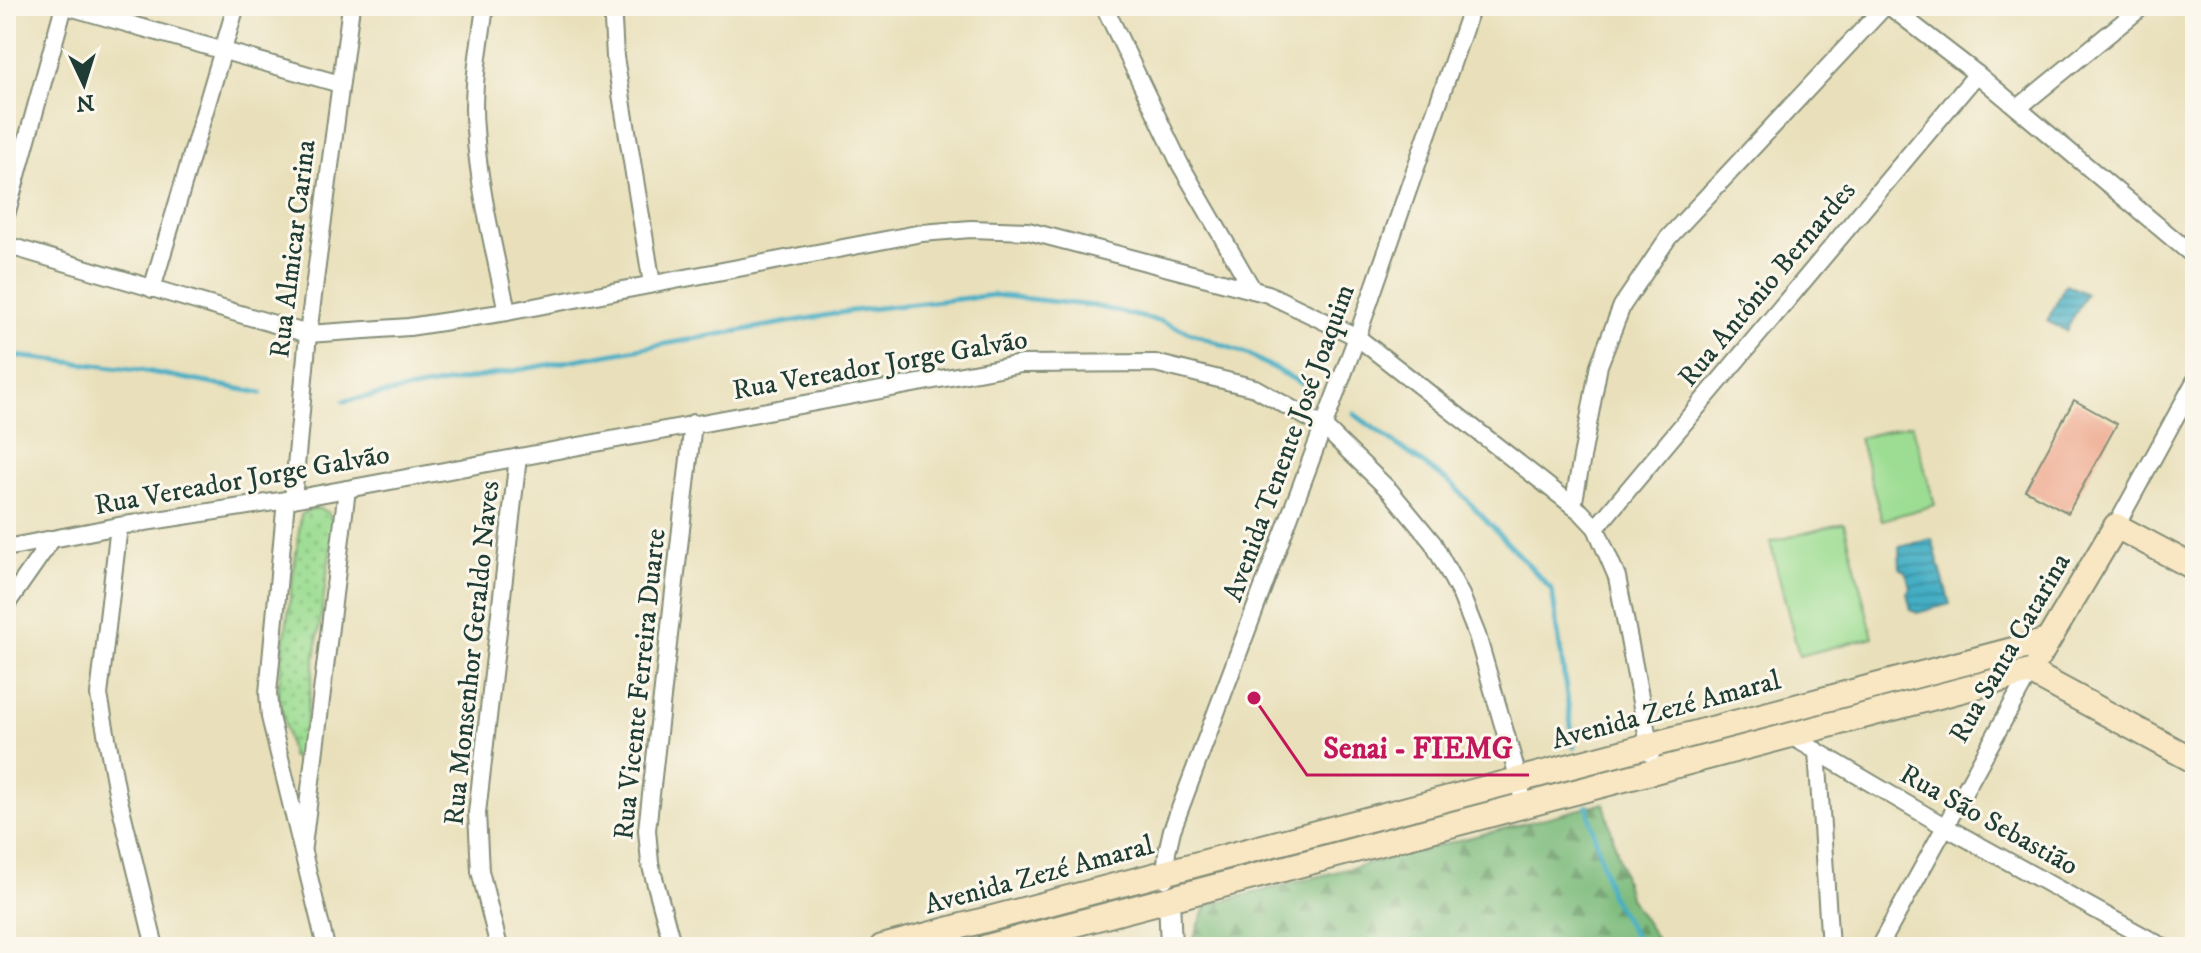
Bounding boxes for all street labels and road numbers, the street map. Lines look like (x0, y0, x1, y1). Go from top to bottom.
street label: Rua Almicar Carina (262, 138, 324, 360)
street label: Rua Antônio Bernardes (1671, 174, 1863, 394)
street label: Avenida Tenente José Joaquim (1215, 280, 1363, 606)
street label: Rua Vereador Jorge Galvão (730, 322, 1030, 408)
street label: Rua Vereador Jorge Galvão (92, 437, 392, 523)
street label: Rua Monsenhor Geraldo Naves (436, 479, 508, 827)
street label: Rua Vicente Ferreira Duarte (606, 527, 674, 841)
street label: Rua Santa Catarina (1941, 547, 2079, 749)
street label: Avenida Zezé Amaral (1548, 662, 1785, 757)
street label: Rua São Sebastião (1894, 757, 2084, 883)
street label: Avenida Zezé Amaral (921, 827, 1158, 922)

